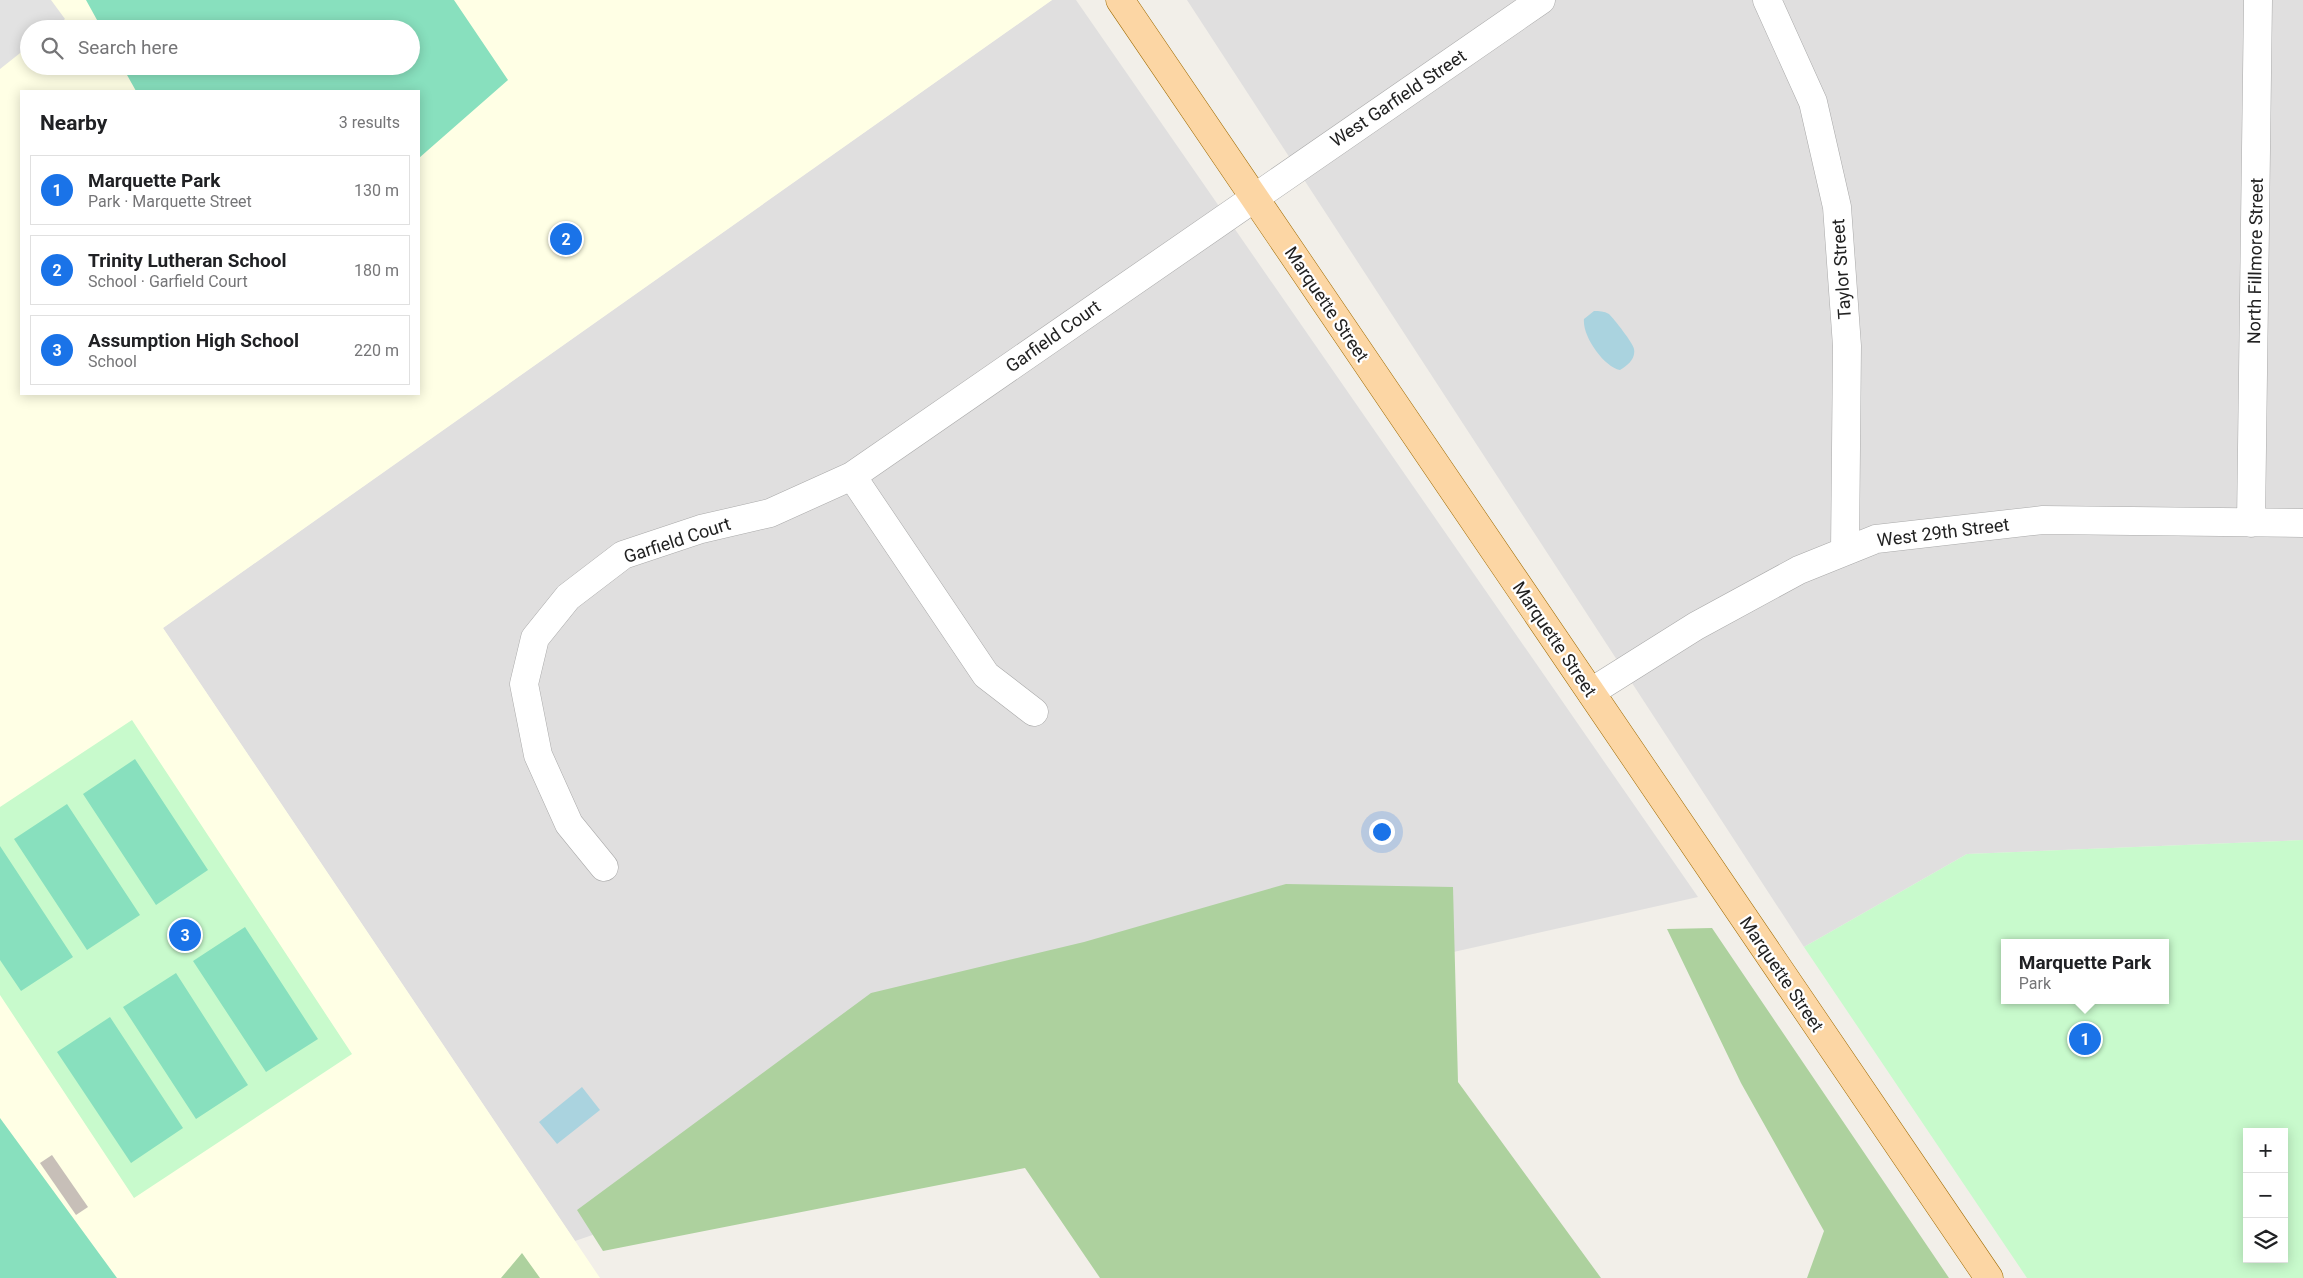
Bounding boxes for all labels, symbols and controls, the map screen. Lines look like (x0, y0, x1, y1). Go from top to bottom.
search box (20, 20, 420, 75)
icon: search (38, 34, 66, 62)
text: Search here (78, 36, 178, 59)
street label: West Garfield Street (1326, 45, 1470, 151)
text: Nearby (40, 111, 107, 135)
text: 3 results (339, 113, 400, 132)
text: Marquette Park (88, 169, 220, 192)
street label: North Fillmore Street (2243, 177, 2267, 344)
text: 1 (52, 181, 62, 200)
text: 130 m (354, 181, 399, 200)
text: Park · Marquette Street (88, 192, 252, 211)
street label: Taylor Street (1827, 218, 1855, 320)
pin: 2 (550, 220, 582, 258)
street label: Marquette Street (1281, 242, 1373, 366)
text: Trinity Lutheran School (88, 249, 286, 272)
text: 2 (52, 261, 62, 280)
text: 180 m (354, 261, 399, 280)
text: School · Garfield Court (88, 272, 248, 291)
street label: Garfield Court (1002, 296, 1105, 376)
text: Assumption High School (88, 329, 299, 352)
text: 3 (52, 341, 62, 360)
text: 220 m (354, 341, 399, 360)
text: School (88, 352, 137, 371)
street label: Garfield Court (621, 513, 733, 567)
street label: West 29th Street (1876, 513, 2010, 551)
street label: Marquette Street (1509, 577, 1601, 701)
your location (1369, 819, 1395, 845)
street label: Marquette Street (1736, 912, 1828, 1036)
pin: 3 (169, 916, 201, 954)
popup (2001, 939, 2169, 1004)
text: Marquette Park (2019, 951, 2151, 974)
text: Park (2019, 974, 2051, 993)
pin: 1 (2069, 1020, 2101, 1058)
map controls (2243, 1128, 2288, 1263)
button: + (2243, 1128, 2288, 1173)
button: − (2243, 1173, 2288, 1218)
button: layers (2243, 1218, 2288, 1263)

